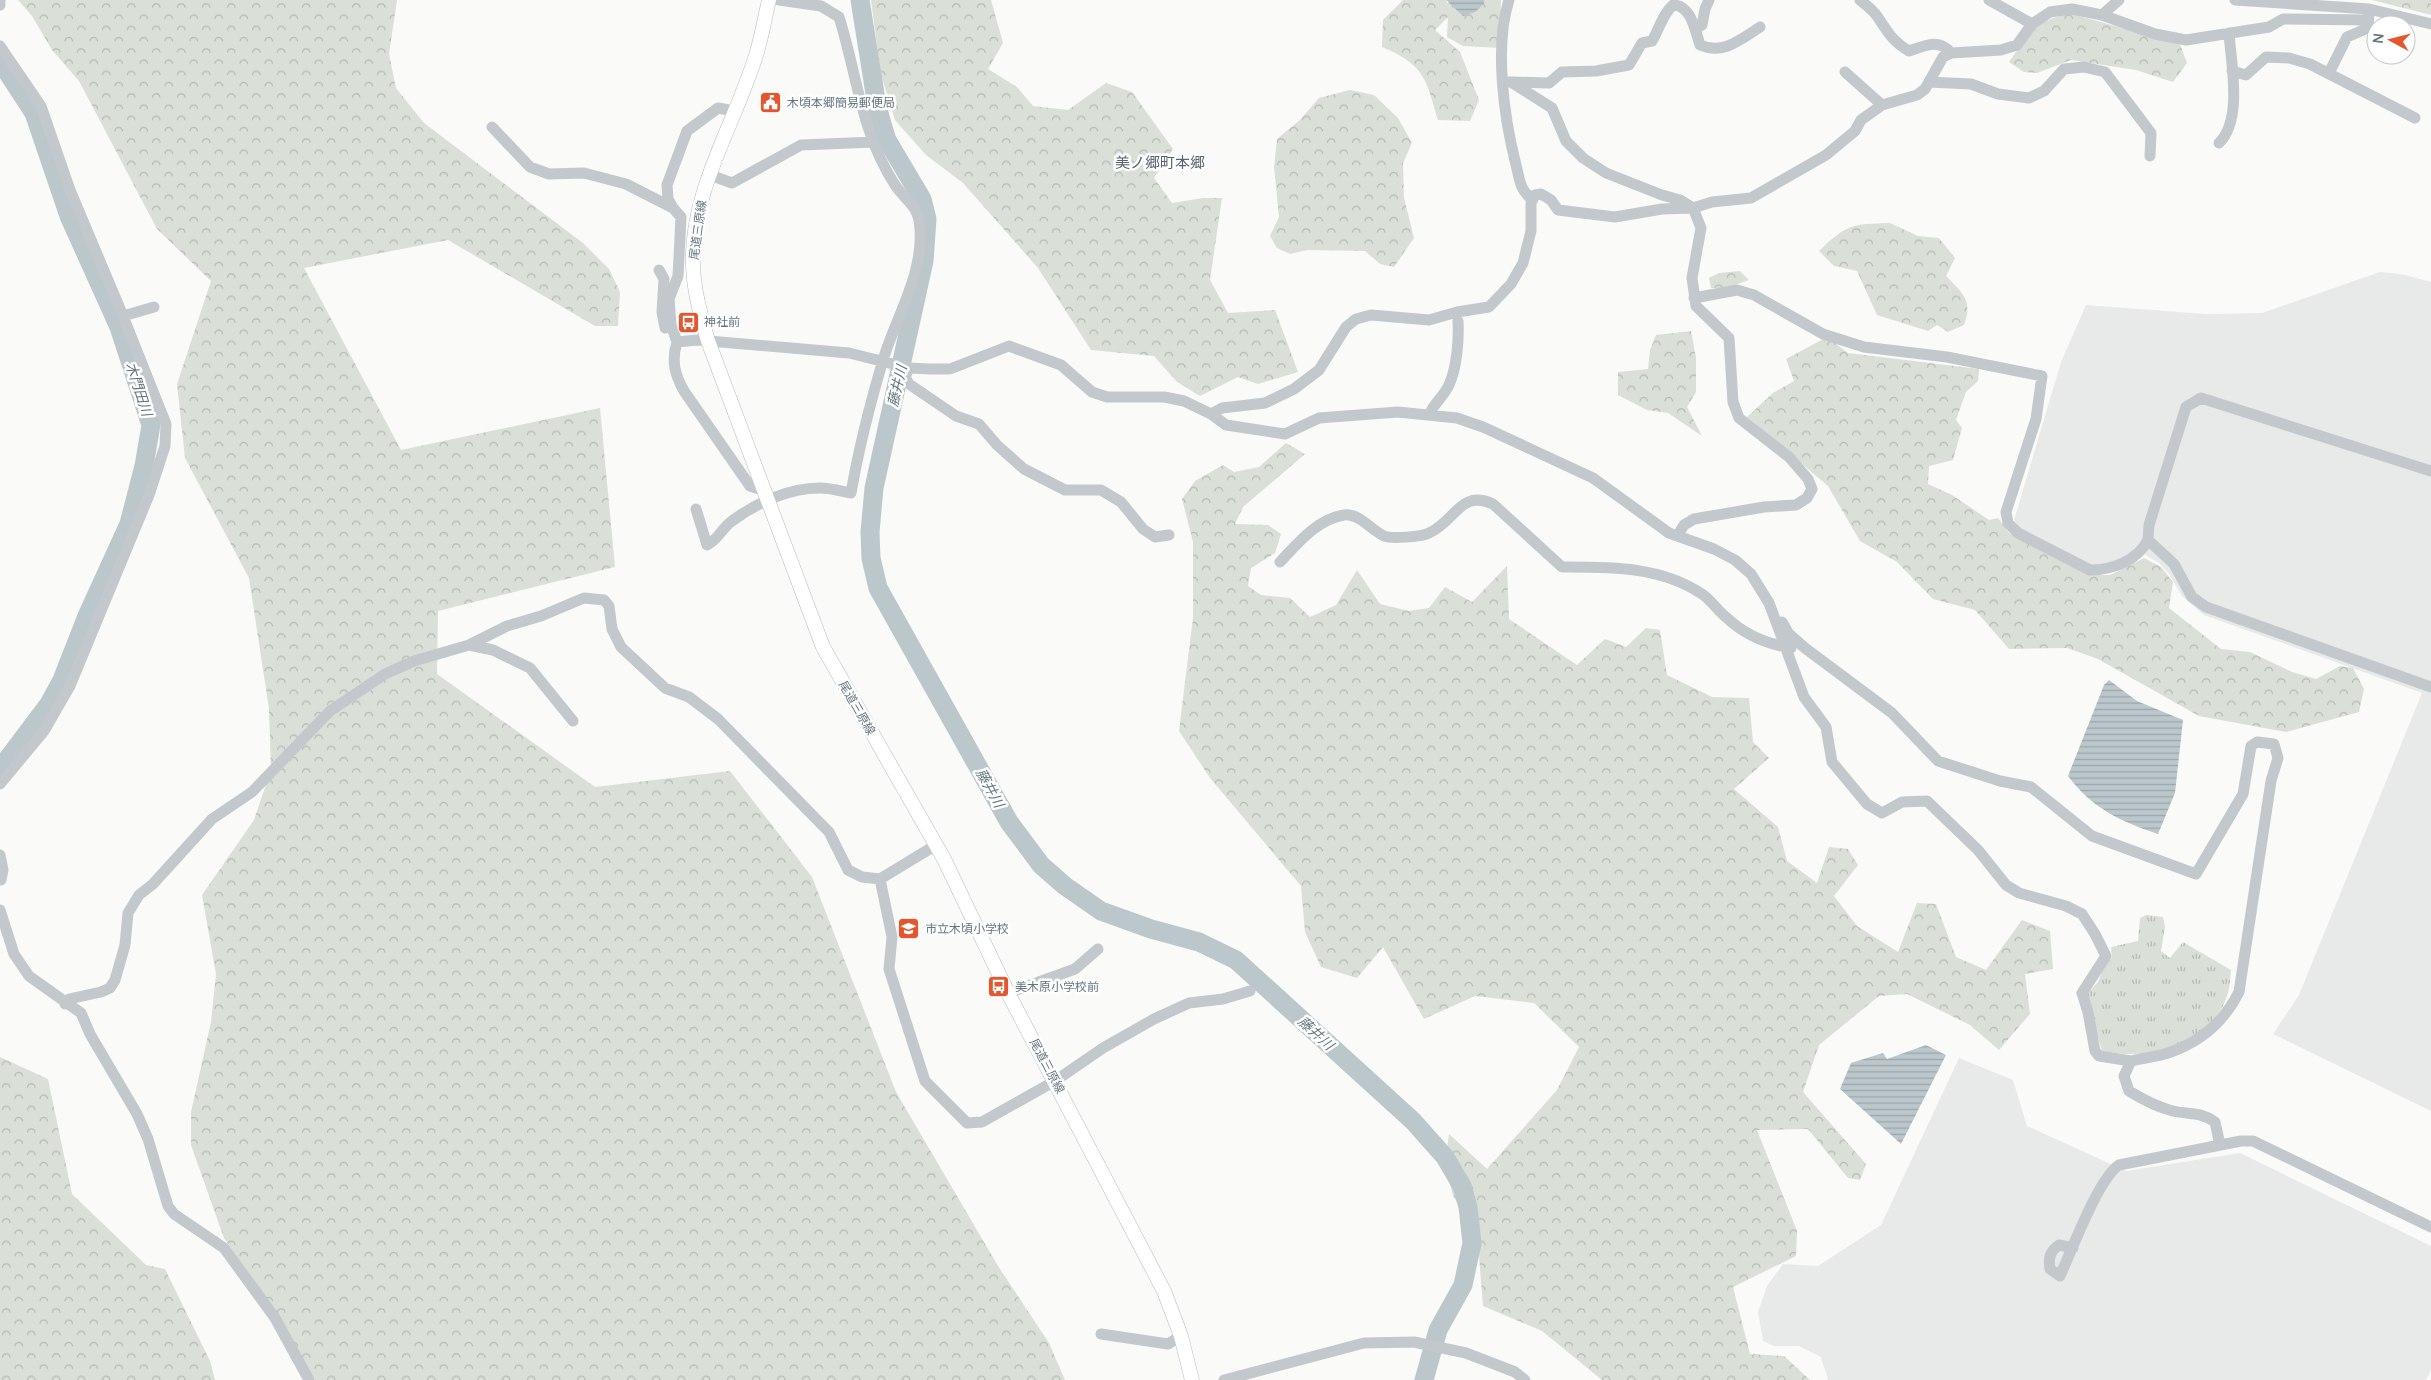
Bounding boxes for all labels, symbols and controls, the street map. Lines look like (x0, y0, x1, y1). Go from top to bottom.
north arrow (2366, 15, 2416, 65)
text: N (2368, 32, 2388, 45)
public building icon: 木頃本郷簡易郵便局 (759, 91, 783, 115)
place label: 木頃本郷簡易郵便局 (787, 94, 895, 111)
district label: 美ノ郷町本郷 (1115, 152, 1205, 173)
street label: 尾道三原線 (685, 199, 710, 261)
bus stop icon: 神社前 (676, 310, 700, 334)
place label: 神社前 (704, 313, 740, 330)
water label: 木門田川 (122, 359, 158, 420)
water label: 藤井川 (883, 361, 911, 408)
street label: 尾道三原線 (835, 678, 880, 738)
water label: 藤井川 (972, 765, 1010, 812)
school or university icon: 市立木頃小学校 (897, 917, 921, 941)
place label: 市立木頃小学校 (925, 920, 1009, 937)
bus stop icon: 美木原小学校前 (987, 975, 1011, 999)
place label: 美木原小学校前 (1015, 978, 1099, 995)
water label: 藤井川 (1294, 1012, 1340, 1055)
street label: 尾道三原線 (1026, 1035, 1069, 1096)

